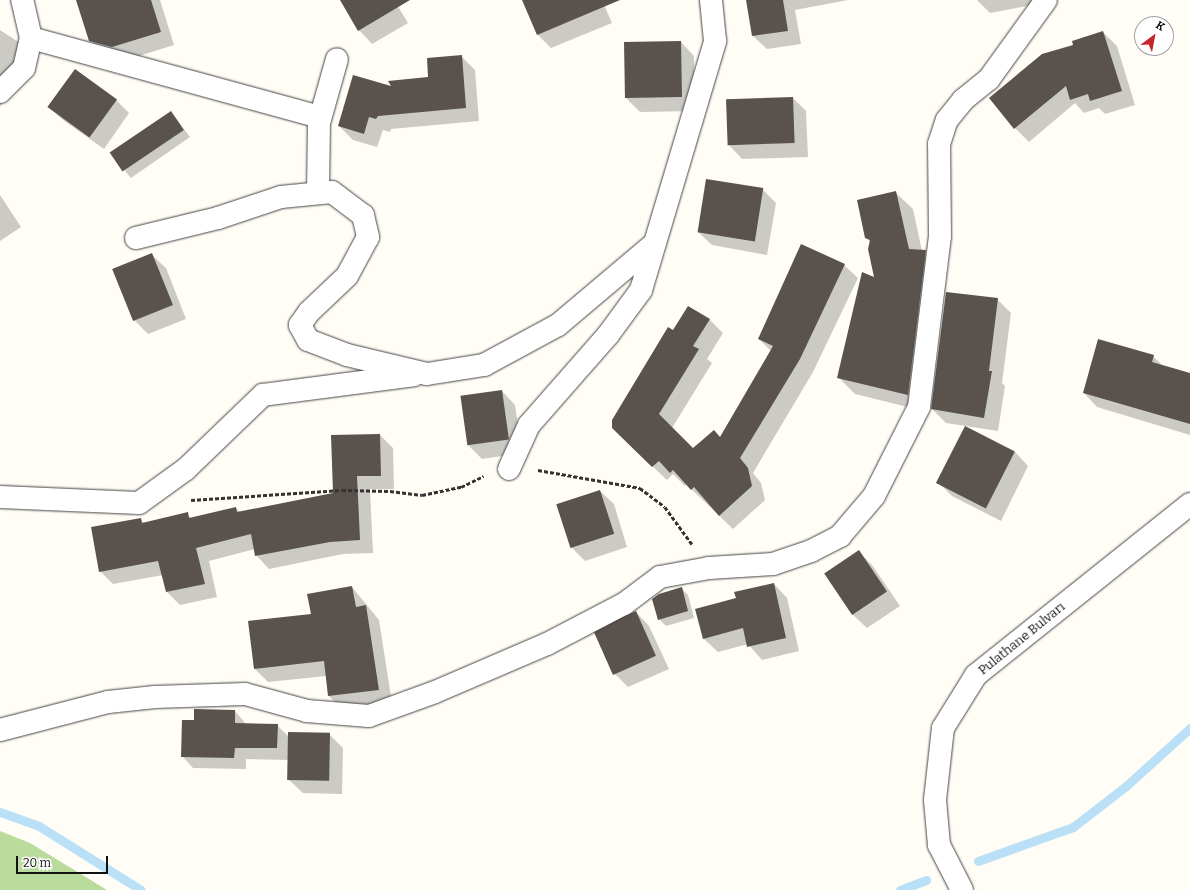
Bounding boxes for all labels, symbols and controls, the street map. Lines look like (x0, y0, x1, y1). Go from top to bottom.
north arrow (1134, 16, 1174, 56)
text: K (1153, 19, 1167, 34)
street label: Pulathane Bulvarı (976, 599, 1068, 679)
scale bar (18, 848, 110, 874)
text: 20 m (23, 856, 51, 870)

